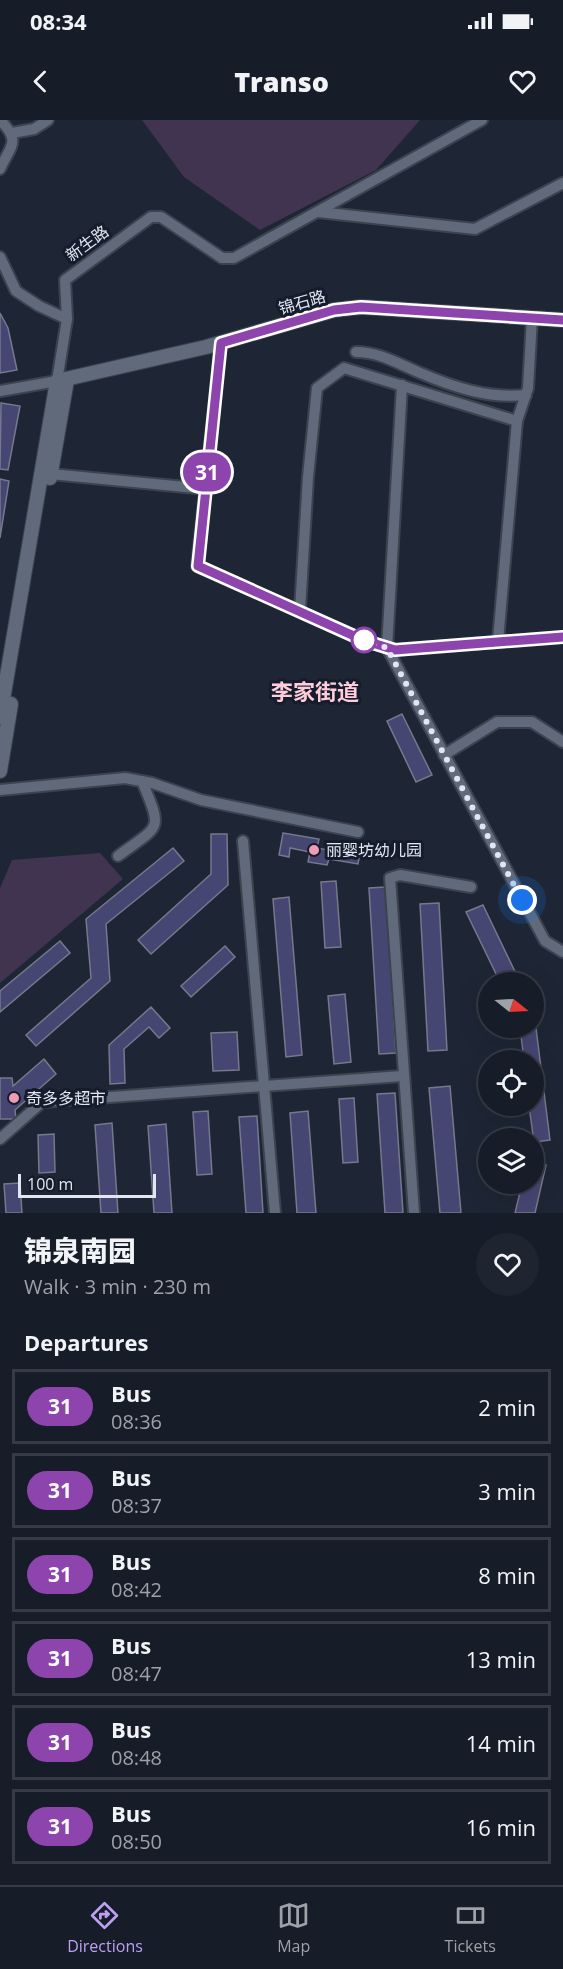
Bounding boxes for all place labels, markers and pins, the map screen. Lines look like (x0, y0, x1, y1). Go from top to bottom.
unlabelled marker (351, 627, 377, 653)
place label: 丽婴坊幼儿园 (326, 839, 422, 861)
marker: 丽婴坊幼儿园 (307, 843, 321, 857)
place label: 奇多多超市 (26, 1087, 106, 1109)
marker: 奇多多超市 (7, 1091, 21, 1105)

